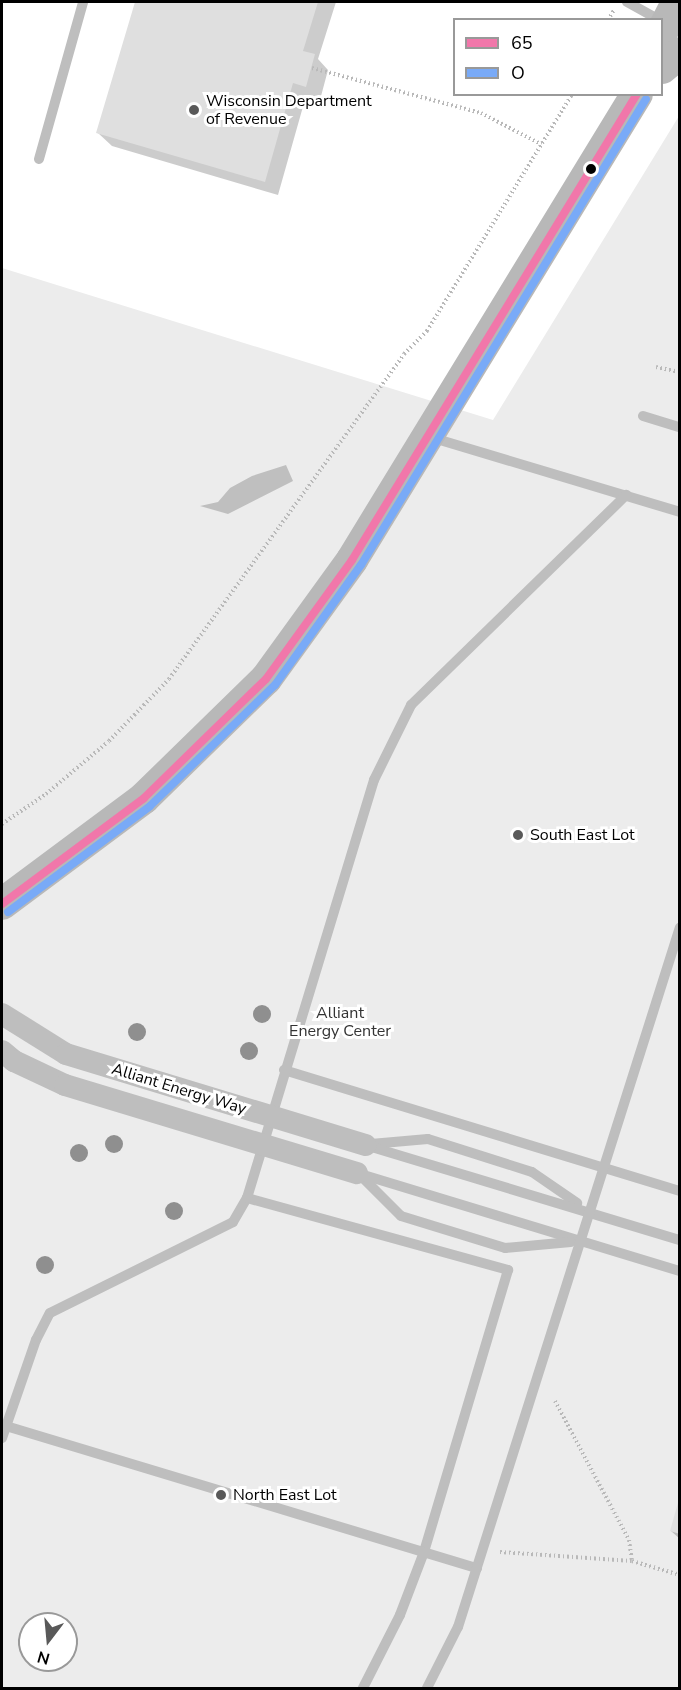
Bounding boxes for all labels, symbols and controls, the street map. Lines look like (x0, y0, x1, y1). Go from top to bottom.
legend (453, 18, 663, 96)
text: 65 (511, 31, 533, 55)
text: O (511, 61, 525, 85)
place label: Wisconsin Department of Revenue (206, 91, 372, 129)
marker: Wisconsin Department of Revenue (187, 103, 201, 117)
unlabelled marker (585, 163, 597, 175)
place label: South East Lot (530, 825, 635, 845)
marker: South East Lot (511, 828, 525, 842)
park label: Alliant Energy Center (289, 1003, 391, 1041)
street label: Alliant Energy Way (109, 1059, 249, 1119)
place label: North East Lot (233, 1485, 337, 1505)
marker: North East Lot (214, 1488, 228, 1502)
north arrow (18, 1612, 78, 1672)
text: N (35, 1645, 52, 1670)

